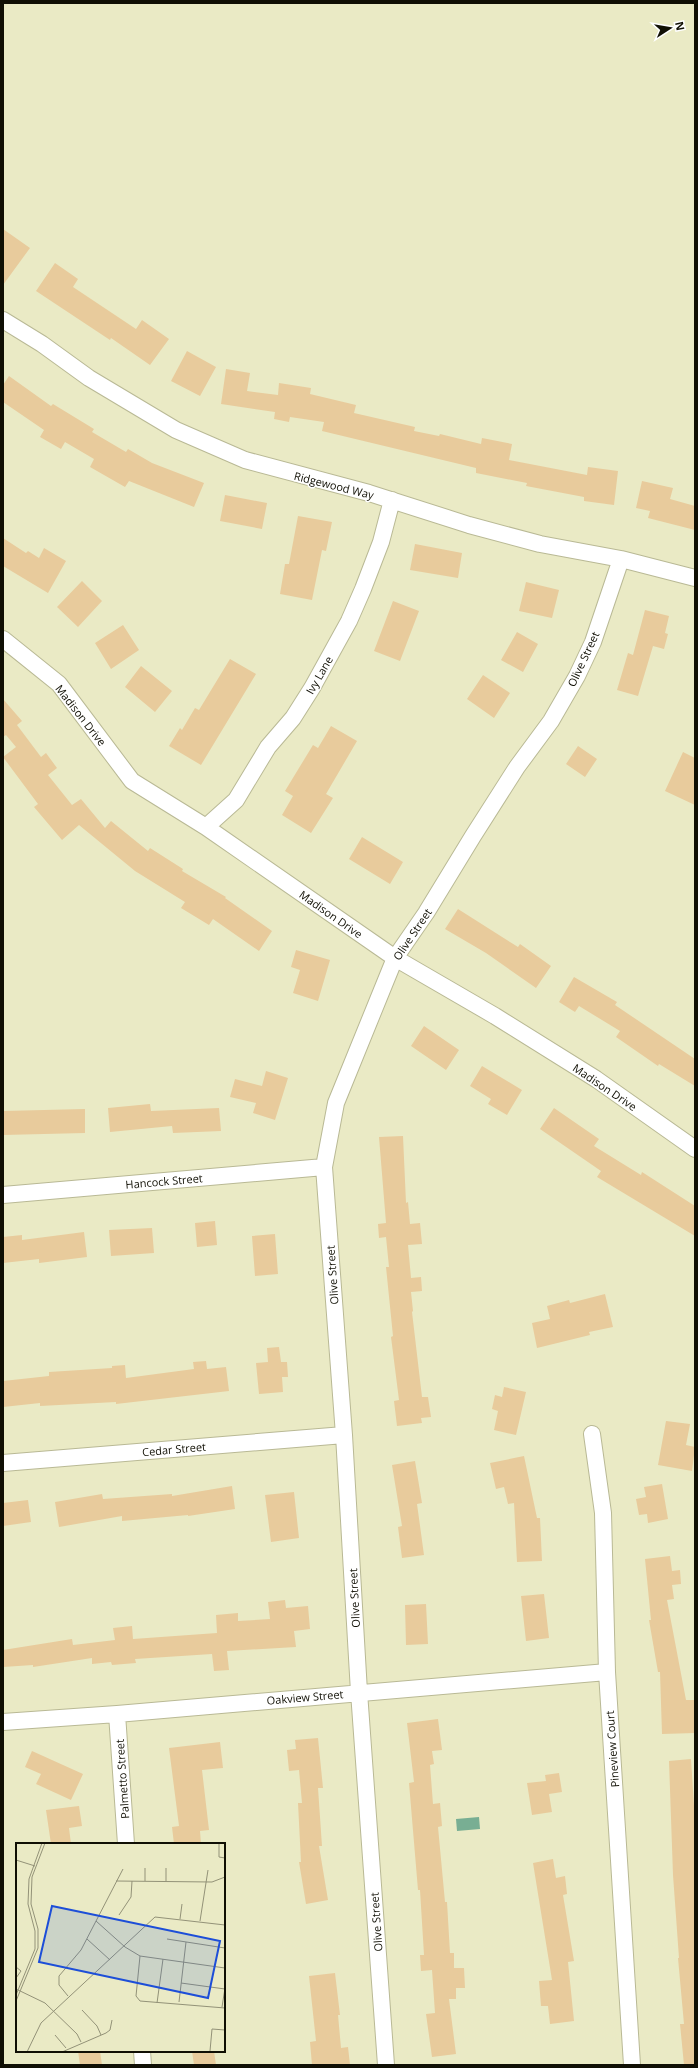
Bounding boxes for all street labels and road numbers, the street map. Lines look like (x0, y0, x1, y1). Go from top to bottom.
street label: Ridgewood Way (293, 468, 376, 502)
street label: Olive Street (564, 629, 602, 689)
street label: Ivy Lane (302, 653, 336, 697)
street label: Madison Drive (52, 681, 110, 749)
street label: Madison Drive (296, 887, 366, 941)
street label: Olive Street (389, 905, 435, 963)
street label: Madison Drive (570, 1060, 640, 1114)
street label: Hancock Street (125, 1170, 203, 1192)
street label: Olive Street (322, 1245, 342, 1305)
street label: Cedar Street (141, 1439, 207, 1459)
street label: Olive Street (345, 1568, 363, 1628)
street label: Oakview Street (266, 1686, 344, 1708)
street label: Pineview Court (602, 1710, 622, 1788)
street label: Palmetto Street (112, 1739, 132, 1819)
street label: Olive Street (366, 1892, 386, 1952)

